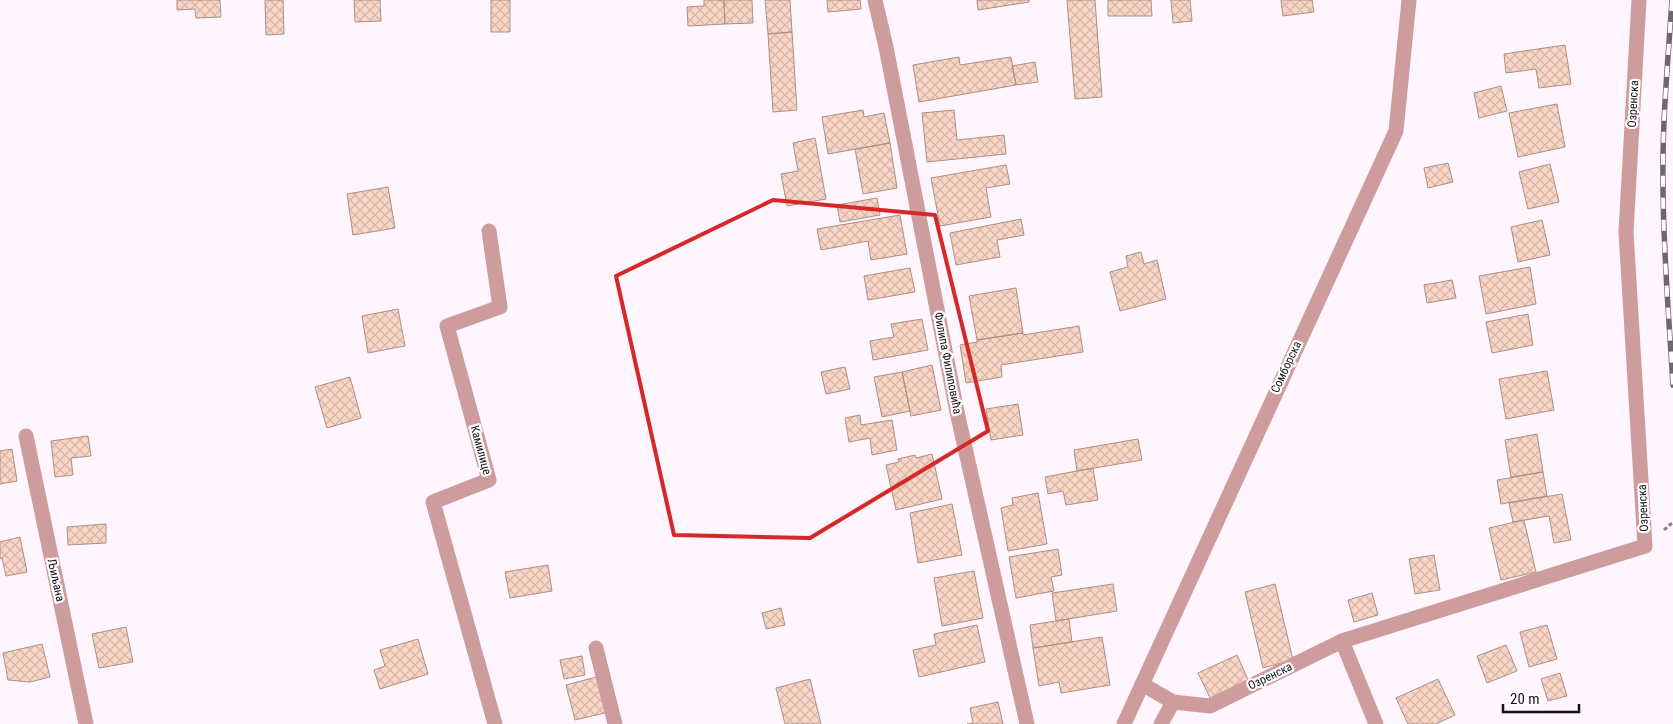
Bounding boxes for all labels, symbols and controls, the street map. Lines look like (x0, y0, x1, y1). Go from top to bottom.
street label: Озренска (1625, 80, 1641, 128)
street label: Филипа Филиповића (931, 311, 965, 415)
street label: Сомборска (1268, 339, 1304, 395)
street label: Камилице (468, 424, 494, 477)
street label: Озренска (1635, 484, 1651, 532)
street label: Љиљана (45, 557, 67, 603)
street label: Озренска (1246, 659, 1295, 693)
scale bar (1503, 682, 1579, 714)
text: 20 m (1510, 690, 1540, 708)

